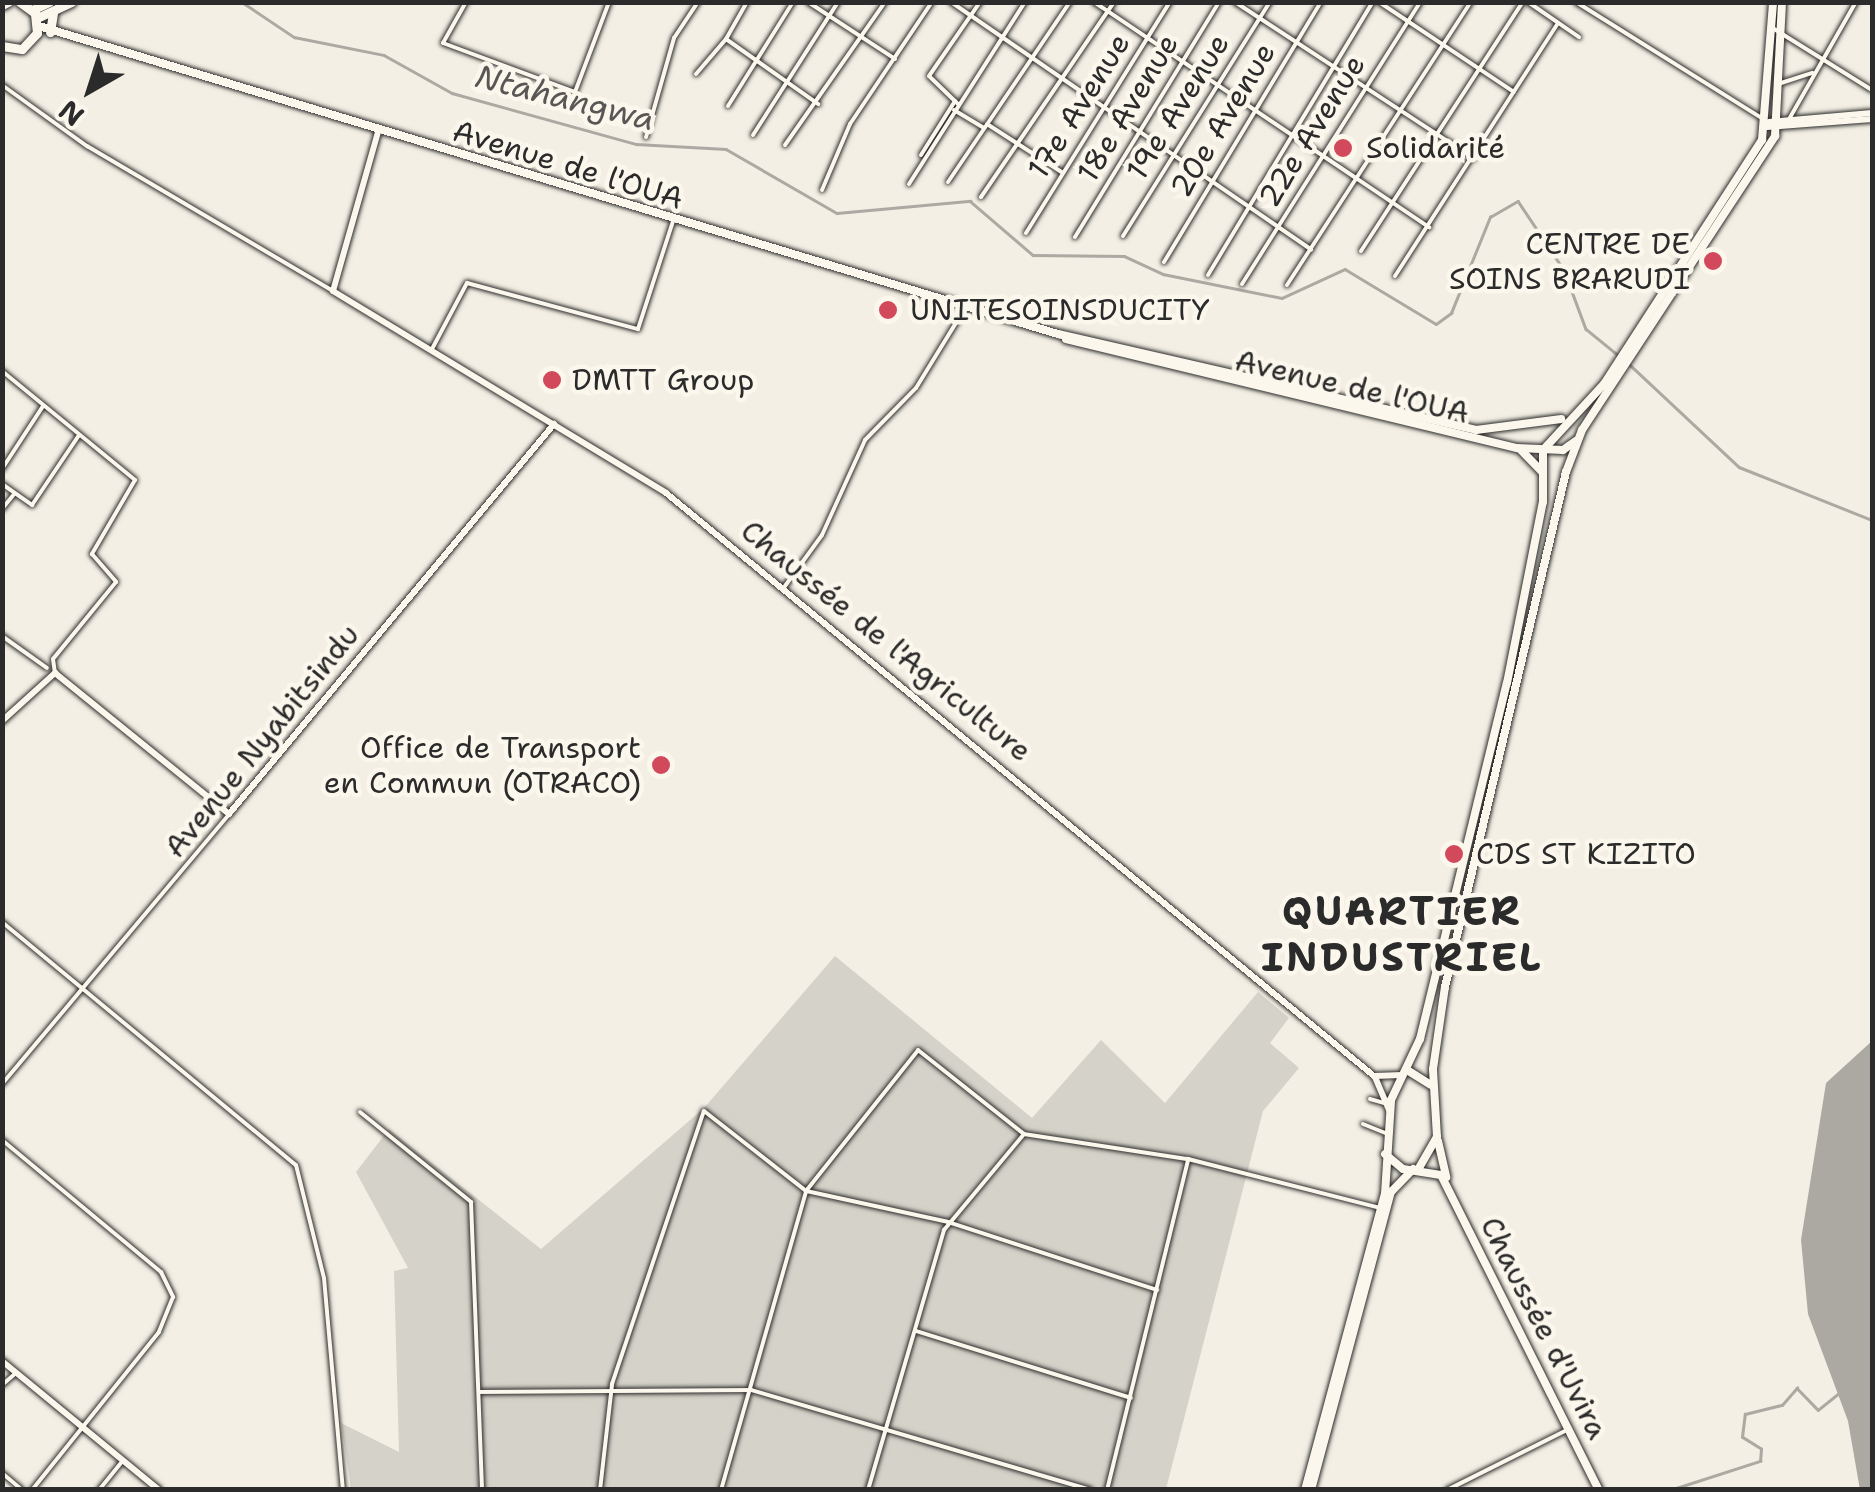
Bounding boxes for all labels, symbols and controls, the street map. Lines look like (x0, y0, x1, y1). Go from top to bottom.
street label: 17e Avenue (1020, 27, 1138, 185)
street label: 19e Avenue (1119, 27, 1237, 187)
street label: 18e Avenue (1070, 28, 1186, 188)
street label: 20e Avenue (1163, 36, 1283, 204)
north arrow (40, 40, 140, 140)
street label: 22e Avenue (1251, 48, 1373, 214)
water label: Ntahangwa (471, 57, 659, 139)
text: N (51, 92, 92, 135)
street label: Avenue de l'OUA (448, 113, 688, 217)
place label: Solidarité (1366, 130, 1505, 166)
marker: Solidarité (1330, 135, 1356, 161)
place label: CENTRE DE SOINS BRARUDI (1449, 226, 1690, 296)
marker: CENTRE DE SOINS BRARUDI (1700, 248, 1726, 274)
place label: UNITESOINSDUCITY (910, 292, 1210, 328)
marker: UNITESOINSDUCITY (875, 297, 901, 323)
street label: Avenue de l'OUA (1231, 343, 1473, 431)
place label: DMTT Group (572, 362, 754, 398)
marker: DMTT Group (541, 369, 563, 391)
street label: Chaussée de l'Agriculture (734, 513, 1038, 769)
street label: Avenue Nyabitsindu (157, 617, 367, 865)
place label: Office de Transport en Commun (OTRACO) (324, 730, 641, 800)
marker: Office de Transport en Commun (OTRACO) (650, 754, 672, 776)
place label: CDS ST KIZITO (1476, 836, 1696, 872)
marker: CDS ST KIZITO (1441, 841, 1467, 867)
district label: QUARTIER INDUSTRIEL (1261, 887, 1543, 981)
street label: Chaussée d'Uvira (1472, 1211, 1616, 1445)

